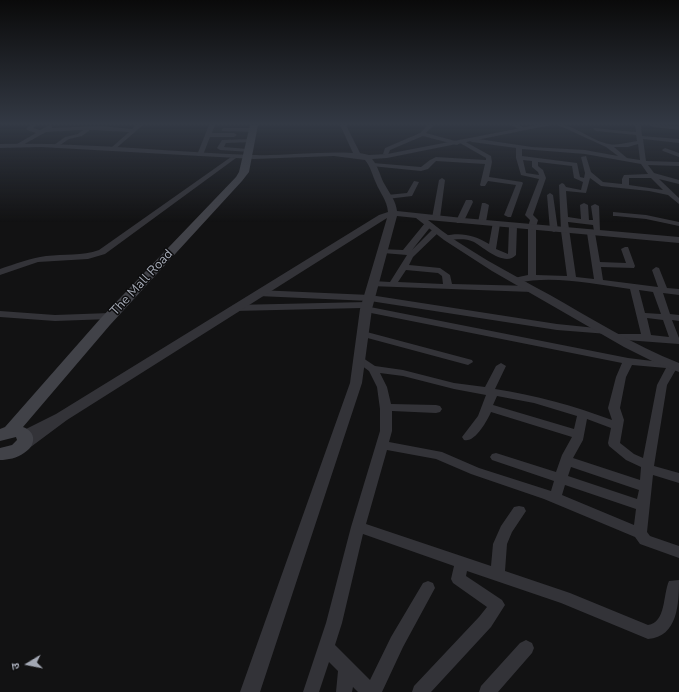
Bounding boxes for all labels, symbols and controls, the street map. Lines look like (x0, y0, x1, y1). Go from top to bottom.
street label: The Mall Road (107, 247, 177, 319)
north arrow (8, 644, 48, 684)
text: उ (8, 662, 24, 671)

